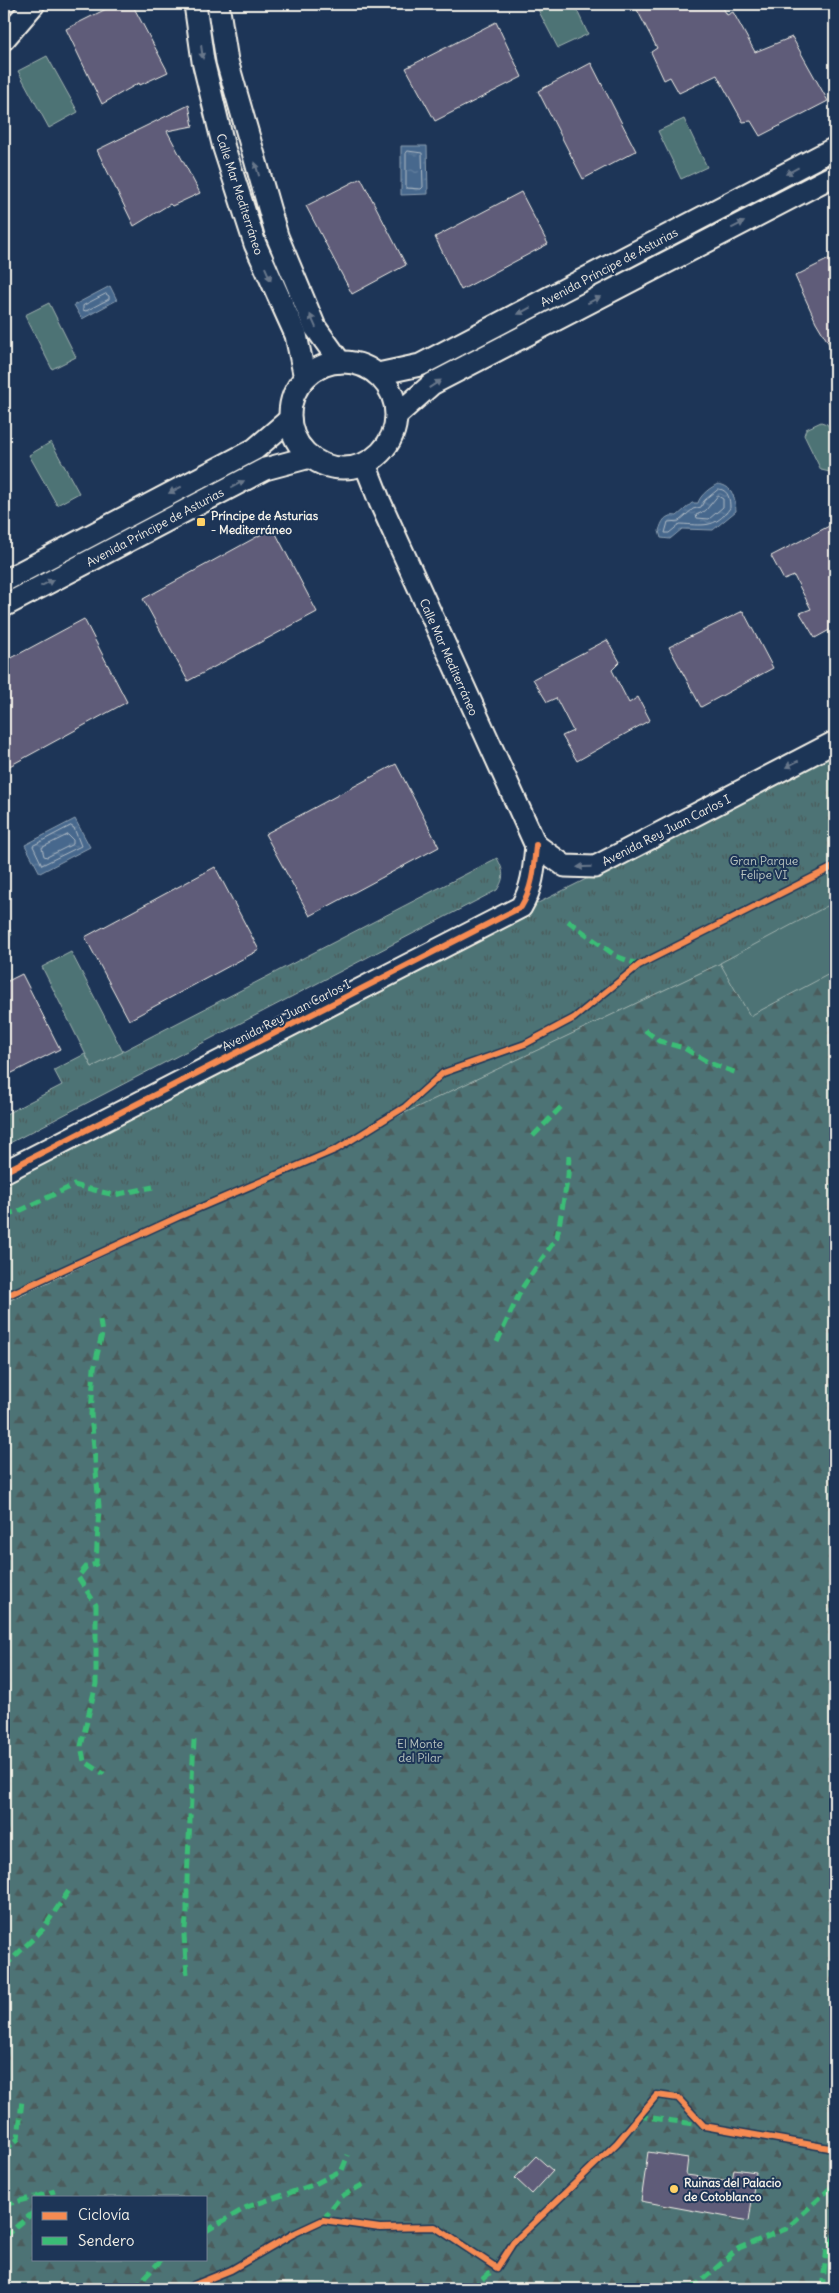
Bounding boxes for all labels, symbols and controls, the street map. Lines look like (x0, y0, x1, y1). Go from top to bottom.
one-way arrow (198, 44, 206, 60)
street label: Calle Mar Mediterráneo (213, 132, 267, 257)
one-way arrow (252, 161, 260, 176)
one-way arrow (785, 167, 799, 175)
one-way arrow (731, 221, 745, 229)
street label: Avenida Príncipe de Asturias (538, 224, 680, 310)
one-way arrow (265, 267, 273, 281)
one-way arrow (587, 296, 601, 304)
one-way arrow (517, 307, 531, 315)
one-way arrow (308, 314, 316, 328)
one-way arrow (428, 379, 441, 388)
one-way arrow (230, 480, 245, 488)
street label: Avenida Príncipe de Asturias (84, 484, 226, 570)
one-way arrow (168, 486, 182, 494)
place label: Príncipe de Asturias - Mediterráneo (211, 508, 319, 537)
marker: Príncipe de Asturias - Mediterráneo (195, 516, 207, 528)
one-way arrow (40, 579, 54, 587)
street label: Calle Mar Mediterráneo (416, 596, 482, 718)
one-way arrow (785, 760, 799, 769)
street label: Avenida Rey Juan Carlos I (599, 791, 733, 869)
park label: Gran Parque Felipe VI (730, 853, 798, 882)
one-way arrow (576, 863, 592, 871)
street label: Avenida Rey Juan Carlos I (219, 976, 353, 1054)
park label: El Monte del Pilar (397, 1736, 443, 1765)
place label: Ruinas del Palacio de Cotoblanco (684, 2175, 781, 2204)
marker: Ruinas del Palacio de Cotoblanco (668, 2183, 680, 2195)
legend (32, 2196, 208, 2260)
text: Ciclovía (78, 2205, 130, 2224)
text: Sendero (78, 2231, 134, 2250)

